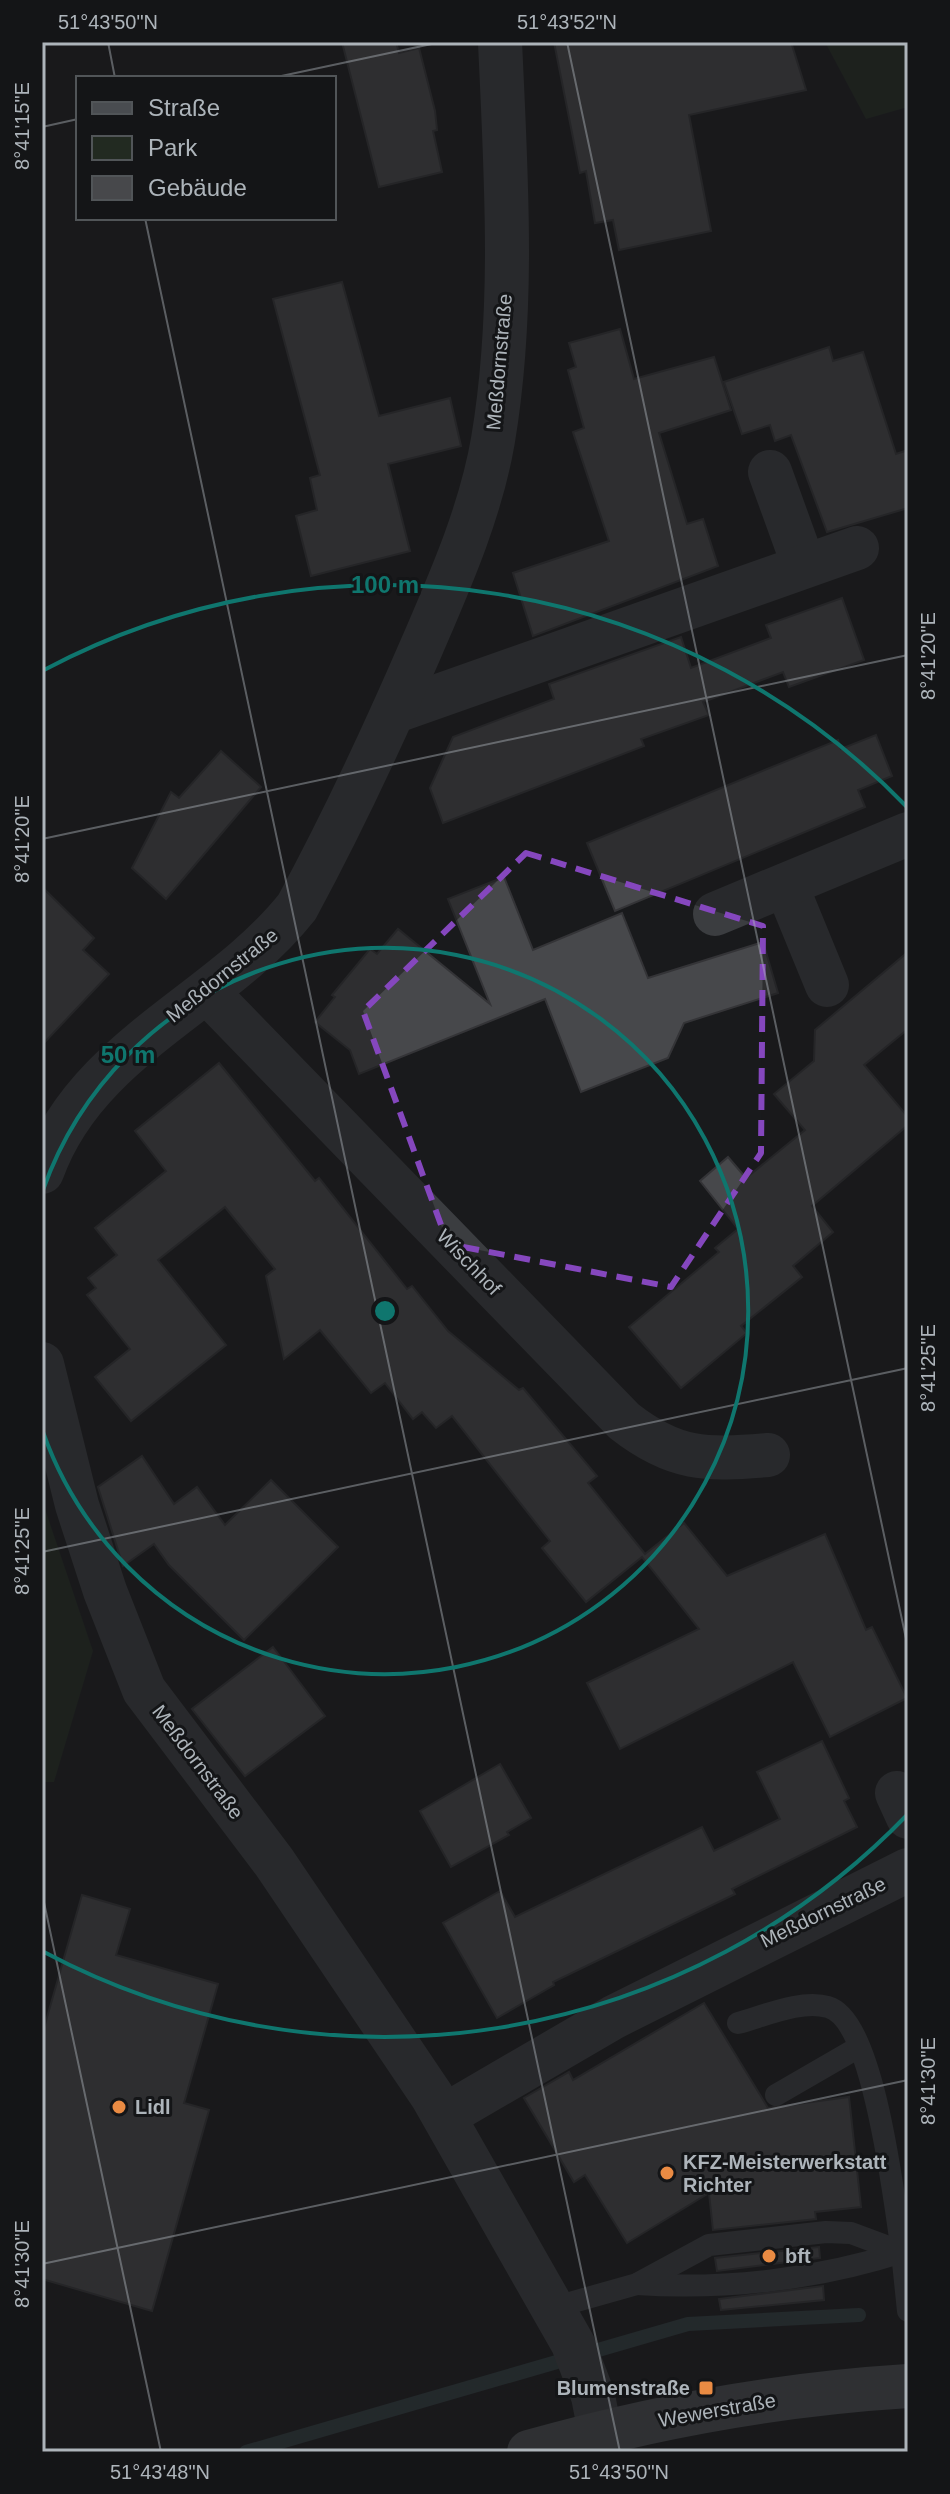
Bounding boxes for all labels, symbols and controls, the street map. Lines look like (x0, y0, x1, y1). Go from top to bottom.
text: 51°43'50"N (58, 11, 158, 33)
text: 51°43'52"N (517, 11, 617, 33)
legend (76, 76, 336, 220)
text: 8°41'15"E (11, 82, 33, 170)
text: Straße (148, 94, 220, 121)
text: Park (148, 134, 198, 161)
text: Gebäude (148, 174, 247, 201)
street label: Meßdornstraße (482, 293, 516, 431)
text: 100 m (351, 571, 419, 598)
text: 8°41'20"E (917, 612, 939, 700)
text: 8°41'20"E (11, 795, 33, 883)
street label: Meßdornstraße (162, 923, 282, 1027)
text: 50 m (101, 1041, 155, 1068)
street label: Wischhof (433, 1225, 506, 1300)
centre of rings (371, 1297, 399, 1325)
text: 8°41'25"E (917, 1324, 939, 1412)
text: 8°41'25"E (11, 1507, 33, 1595)
street label: Meßdornstraße (148, 1701, 248, 1823)
street label: Meßdornstraße (757, 1872, 889, 1952)
text: 8°41'30"E (917, 2037, 939, 2125)
place label: Lidl (135, 2096, 171, 2118)
marker: Lidl (110, 2098, 128, 2116)
place label: KFZ-Meisterwerkstatt Richter (683, 2151, 887, 2196)
marker: KFZ-Meisterwerkstatt Richter (658, 2164, 676, 2182)
text: 8°41'30"E (11, 2220, 33, 2308)
place label: bft (785, 2245, 811, 2267)
marker: bft (760, 2247, 778, 2265)
place label: Blumenstraße (557, 2377, 690, 2399)
marker: Blumenstraße (697, 2379, 715, 2397)
street label: Wewerstraße (657, 2389, 777, 2431)
text: 51°43'48"N (110, 2461, 210, 2483)
text: 51°43'50"N (569, 2461, 669, 2483)

